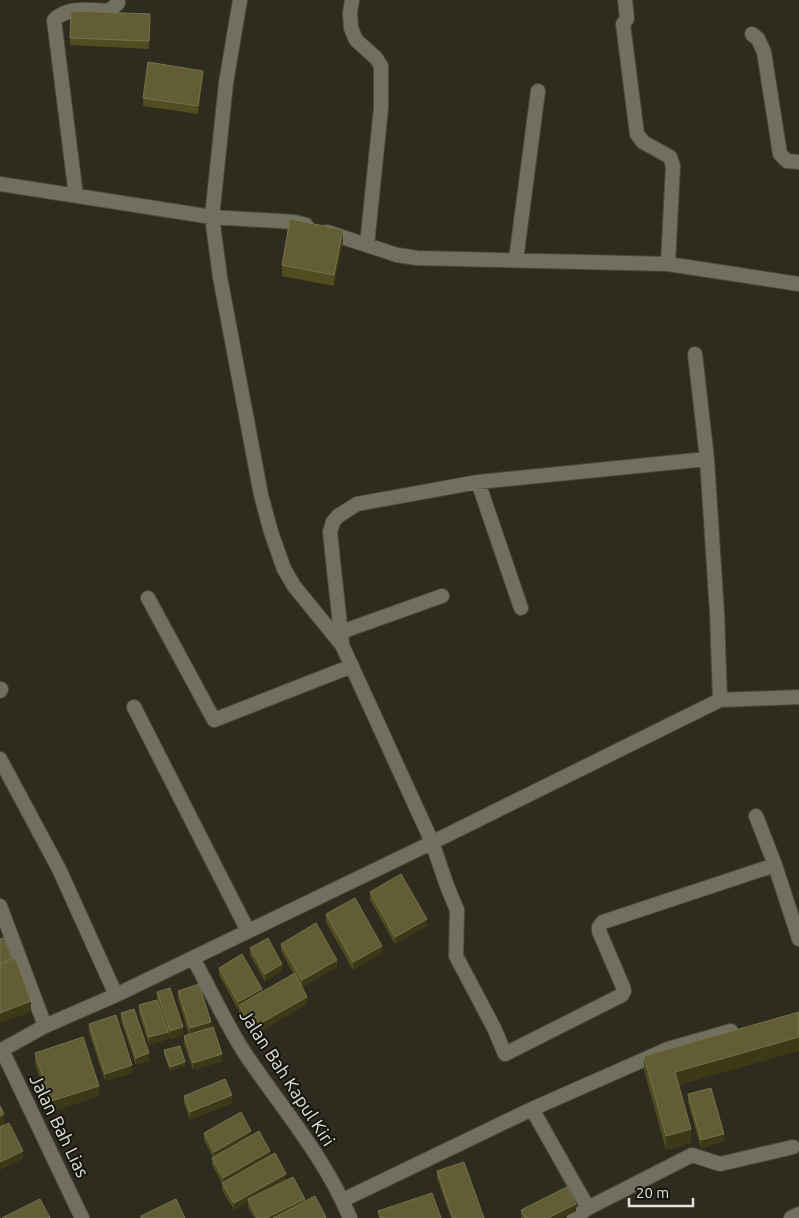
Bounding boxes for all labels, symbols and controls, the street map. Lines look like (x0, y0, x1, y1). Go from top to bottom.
street label: Jalan Bah Kapul Kiri (236, 1006, 339, 1149)
street label: Jalan Bah Lias (26, 1071, 94, 1181)
scale bar (629, 1176, 693, 1208)
text: 20 m (636, 1184, 669, 1201)

